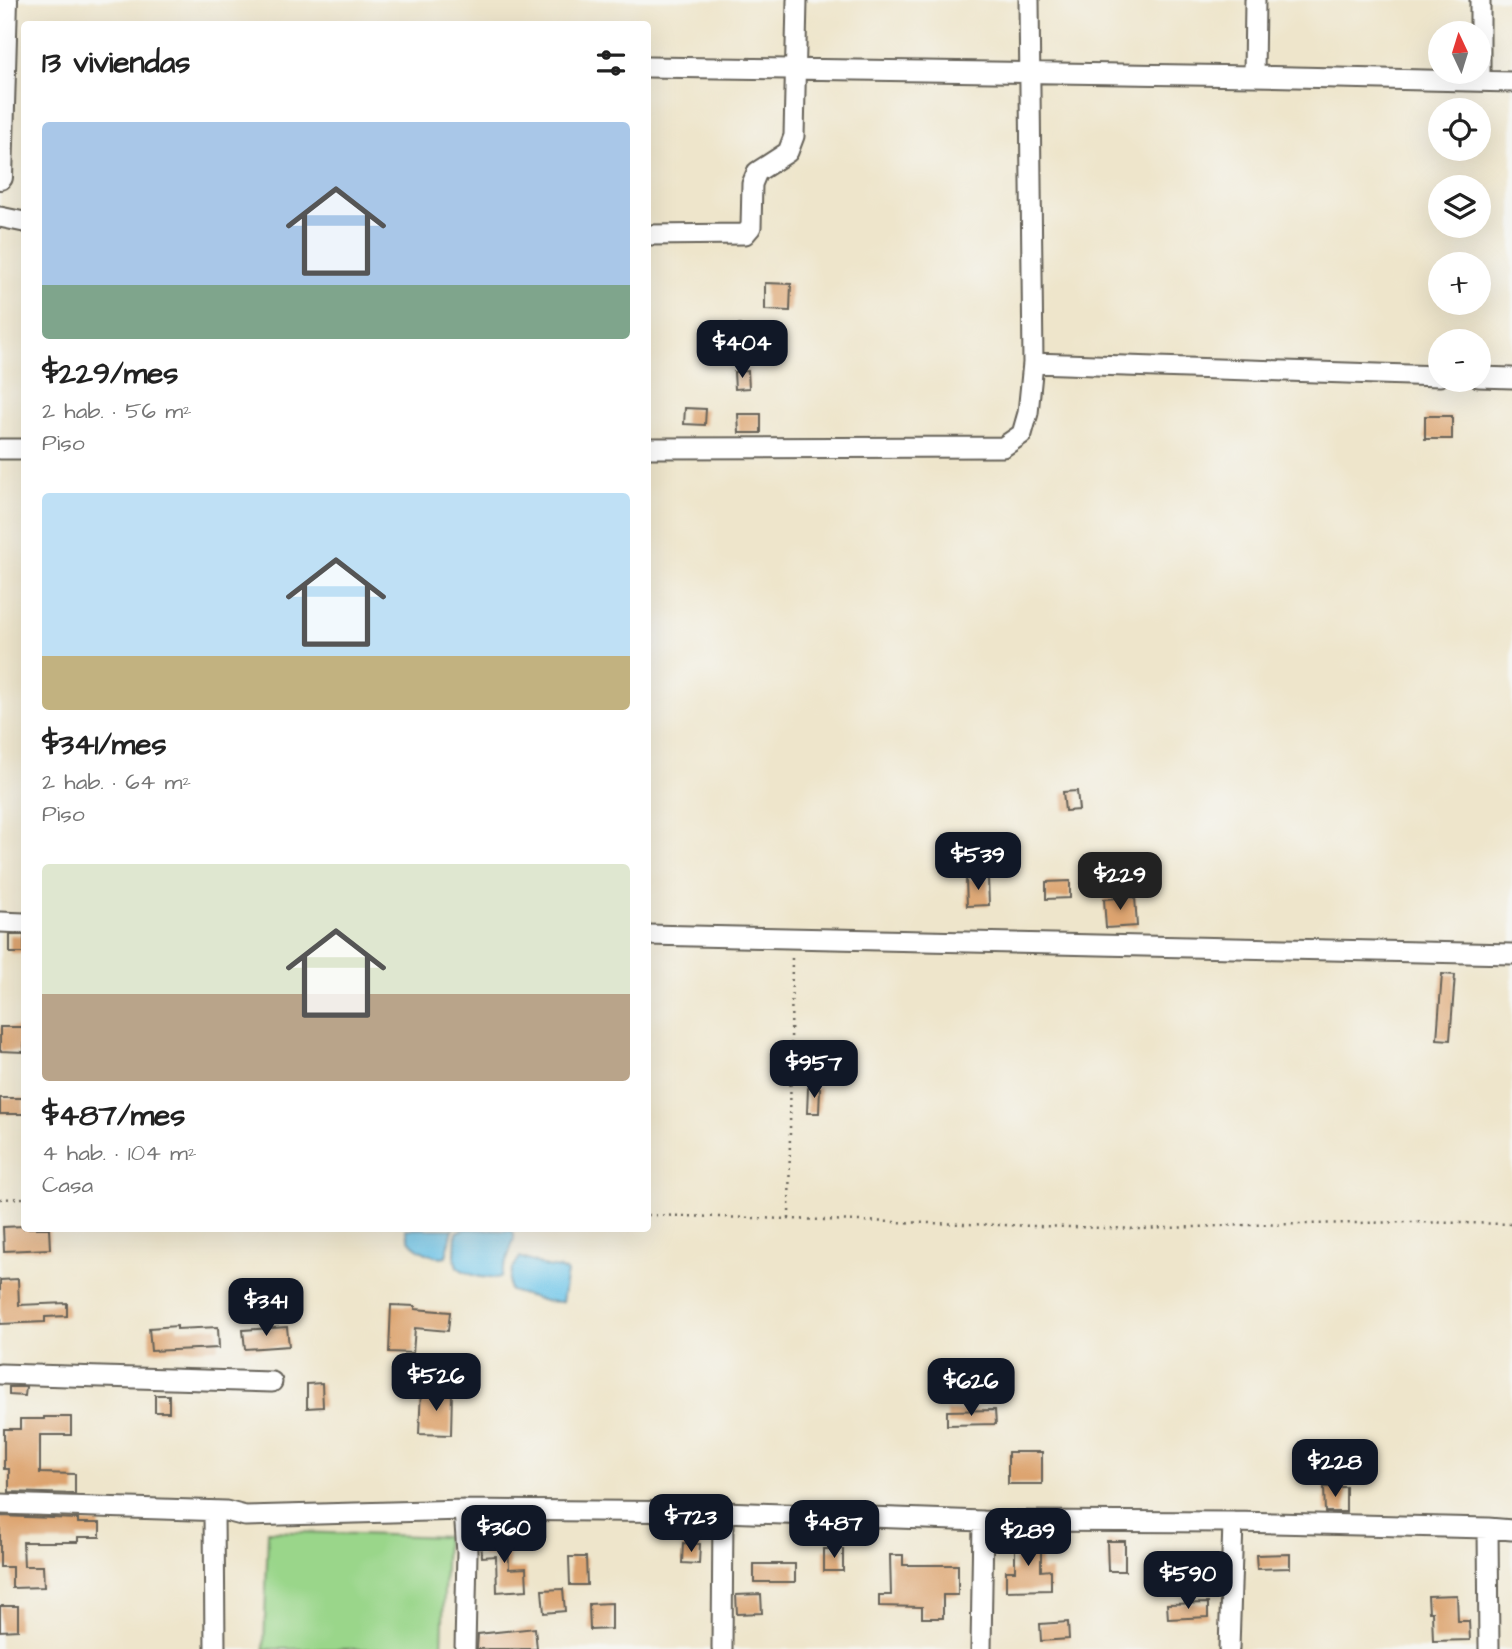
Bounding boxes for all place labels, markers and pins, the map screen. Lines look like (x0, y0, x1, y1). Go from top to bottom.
pin: $404 (701, 320, 783, 380)
pin: $539 (937, 832, 1019, 892)
pin: $229 (1079, 852, 1161, 912)
pin: $957 (773, 1040, 855, 1100)
pin: $341 (225, 1278, 307, 1338)
pin: $526 (395, 1354, 477, 1413)
pin: $626 (930, 1358, 1012, 1418)
pin: $228 (1294, 1440, 1376, 1499)
pin: $723 (650, 1494, 732, 1554)
pin: $487 (793, 1500, 875, 1560)
pin: $360 (463, 1506, 545, 1565)
pin: $289 (987, 1508, 1069, 1568)
pin: $590 (1147, 1552, 1229, 1611)

